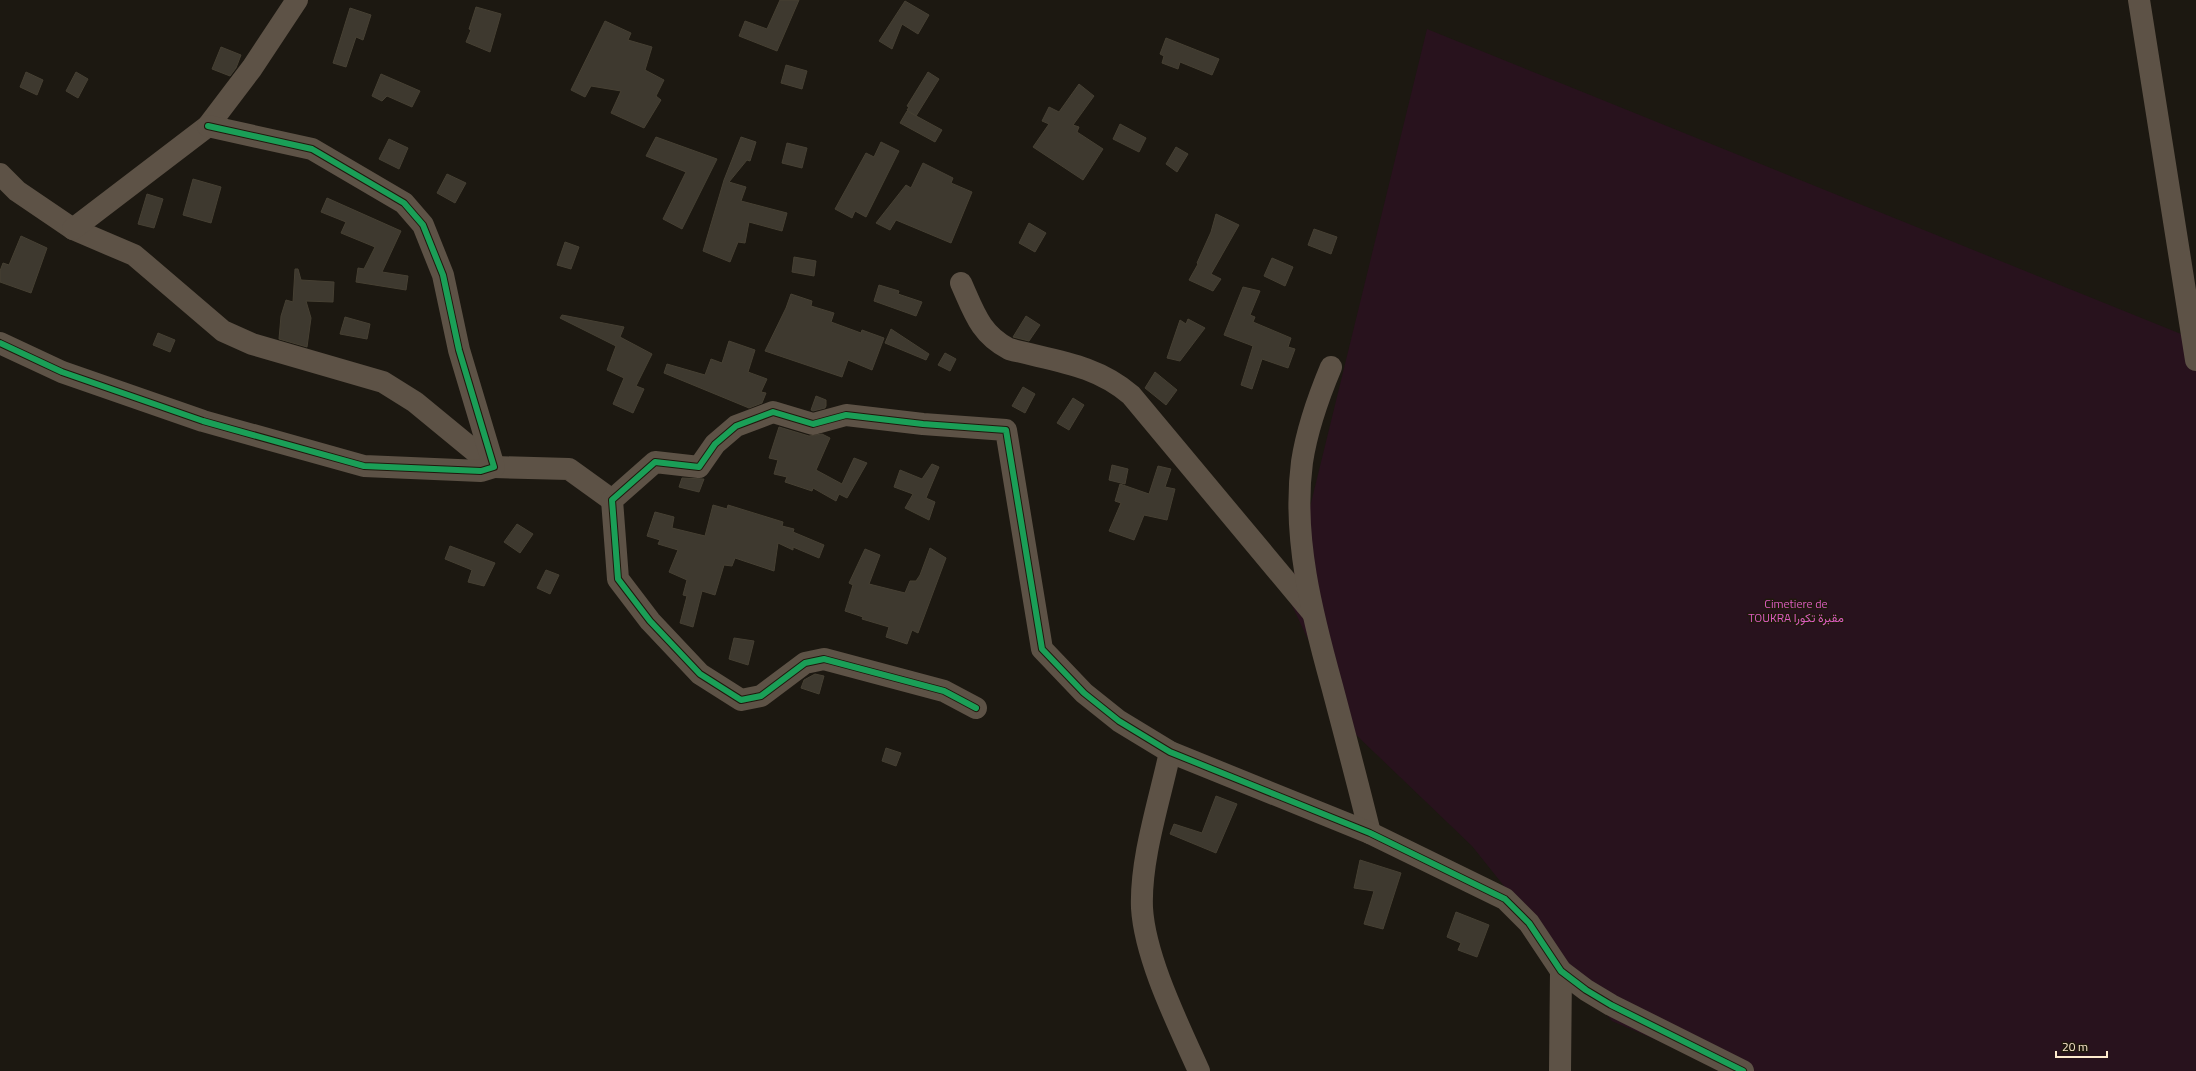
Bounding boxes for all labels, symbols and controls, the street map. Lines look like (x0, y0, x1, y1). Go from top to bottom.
park label: Cimetiere de TOUKRA مقبرة تكورا (1748, 594, 1844, 627)
scale bar (2056, 1033, 2107, 1059)
text: 20 m (2062, 1037, 2088, 1056)

